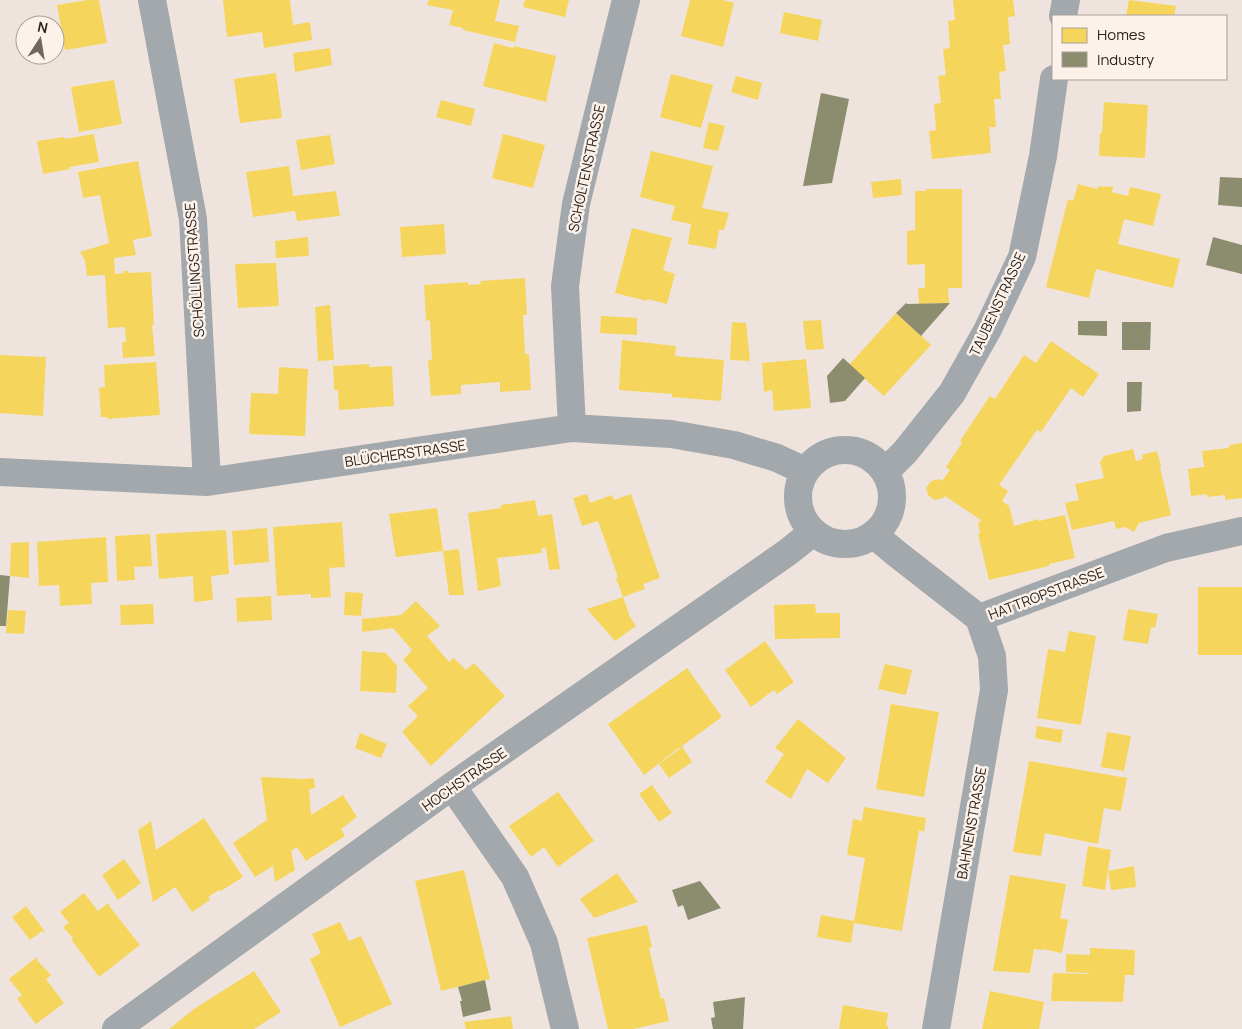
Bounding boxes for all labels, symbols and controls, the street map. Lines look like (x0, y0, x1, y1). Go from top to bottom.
north arrow (15, 15, 65, 65)
legend (1052, 15, 1227, 80)
text: N (36, 16, 50, 37)
text: Homes (1097, 24, 1146, 45)
text: Industry (1097, 49, 1154, 70)
street label: SCHOLTENSTRASSE (563, 102, 609, 233)
street label: SCHÖLLINGSTRASSE (180, 202, 208, 338)
street label: TAUBENSTRASSE (965, 249, 1029, 359)
street label: BLÜCHERSTRASSE (343, 435, 467, 471)
street label: HATTROPSTRASSE (985, 562, 1107, 624)
street label: HOCHSTRASSE (418, 743, 510, 815)
street label: BAHNENSTRASSE (952, 765, 990, 881)

